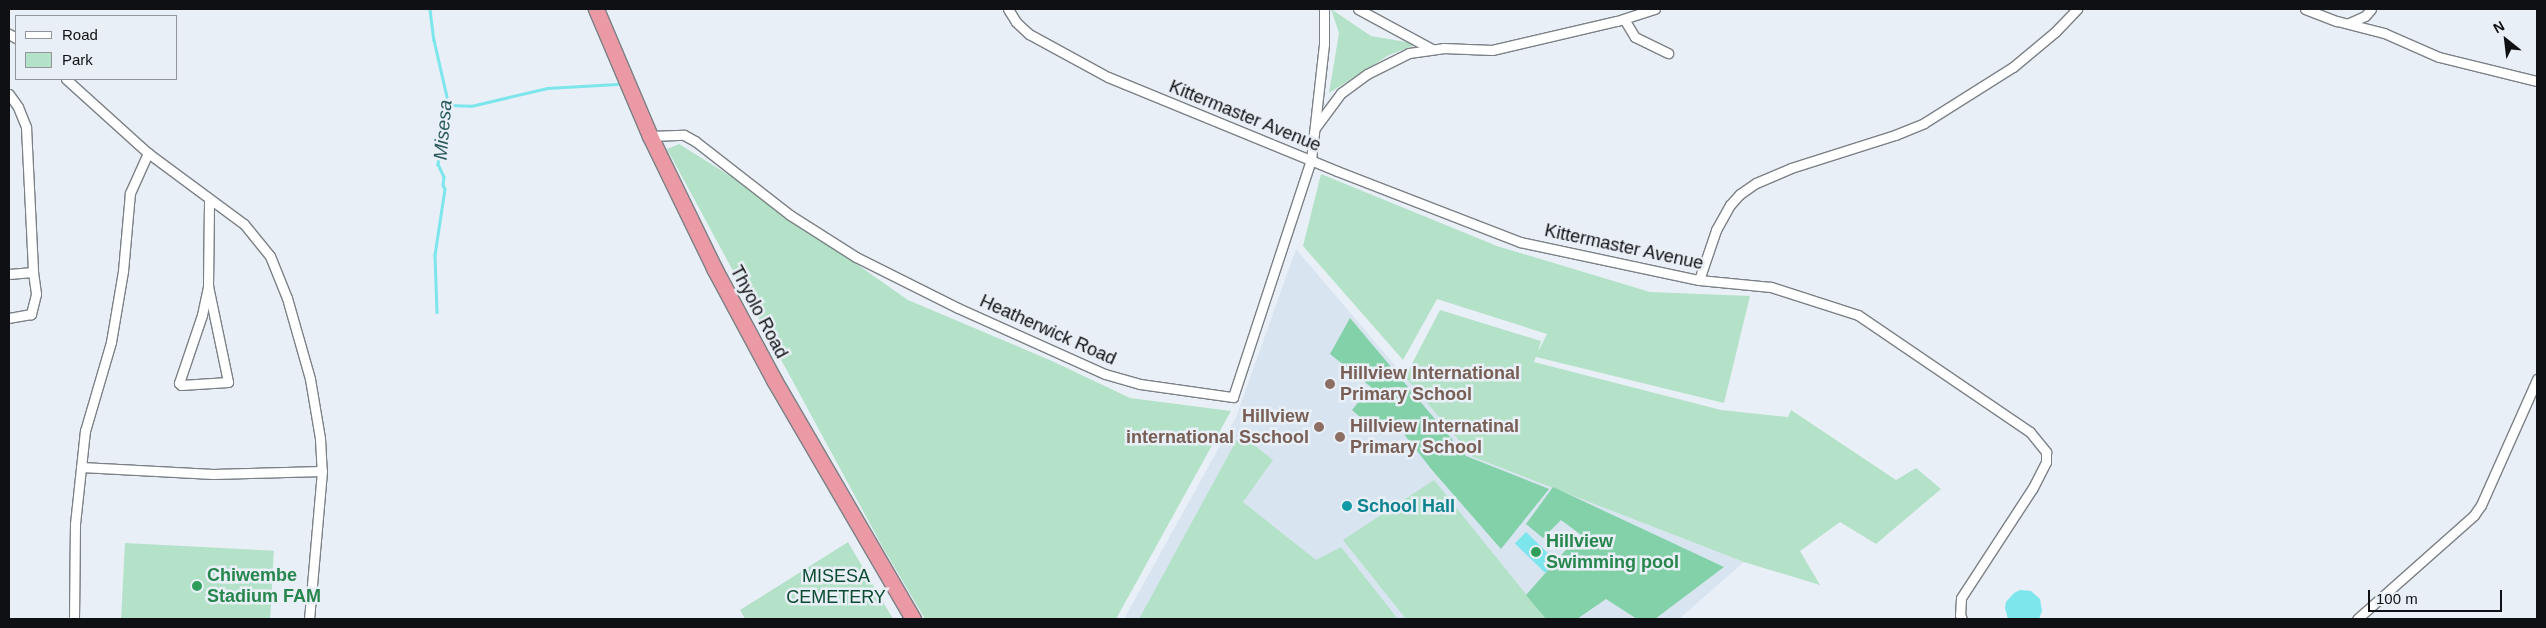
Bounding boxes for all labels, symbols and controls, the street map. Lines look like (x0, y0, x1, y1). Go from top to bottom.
legend (15, 15, 178, 80)
north arrow (2481, 15, 2531, 65)
text: N (2490, 17, 2507, 36)
text: Road (62, 26, 98, 43)
text: Park (62, 51, 93, 68)
street label: Kittermaster Avenue (1166, 76, 1324, 156)
water label: Misesa (429, 99, 457, 161)
street label: Kittermaster Avenue (1542, 220, 1706, 274)
street label: Thyolo Road (726, 262, 792, 362)
street label: Heatherwick Road (976, 290, 1120, 370)
place label: Hillview International Primary School (1340, 363, 1520, 406)
marker: Hillview International Primary School (1324, 378, 1336, 390)
place label: Hillview international Sschool (1126, 406, 1309, 448)
place label: Hillview Internatinal Primary School (1350, 416, 1519, 458)
marker: Hillview international Sschool (1313, 421, 1325, 433)
marker: Hillview Internatinal Primary School (1334, 431, 1346, 443)
place label: School Hall (1357, 495, 1455, 517)
marker: School Hall (1341, 500, 1353, 512)
place label: Hillview Swimming pool (1546, 531, 1679, 574)
marker: Hillview Swimming pool (1530, 546, 1542, 558)
place label: Chiwembe Stadium FAM (207, 565, 321, 608)
park label: MISESA CEMETERY (786, 566, 886, 608)
marker: Chiwembe Stadium FAM (191, 580, 203, 592)
scale bar (2371, 580, 2505, 612)
text: 100 m (2376, 590, 2418, 607)

